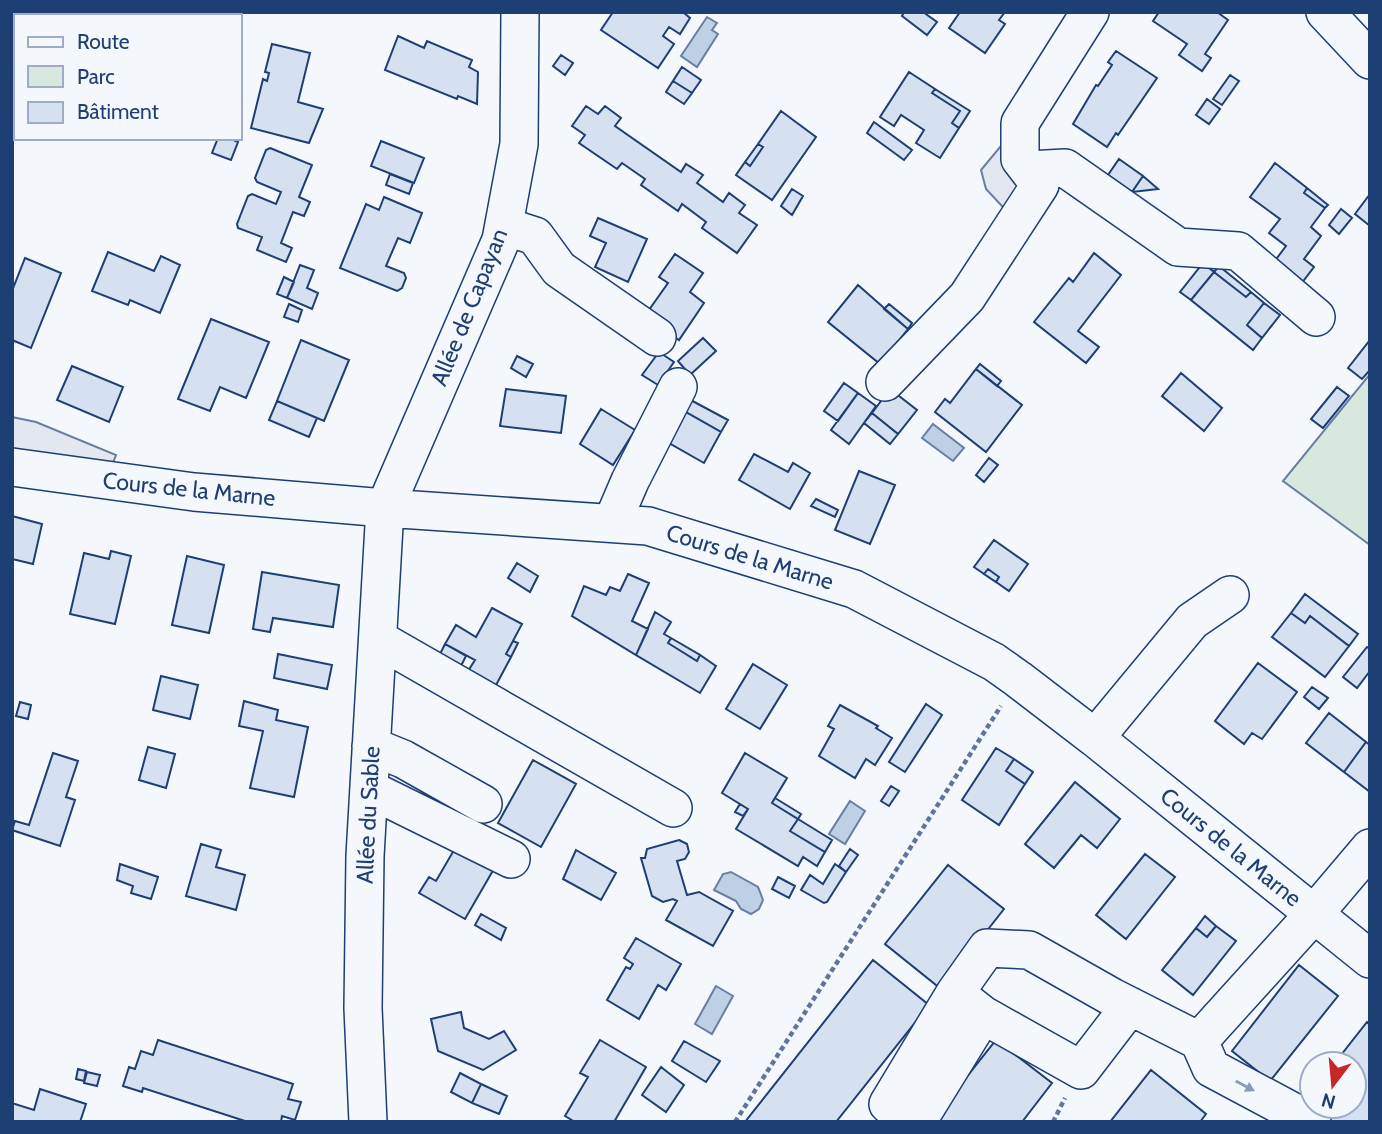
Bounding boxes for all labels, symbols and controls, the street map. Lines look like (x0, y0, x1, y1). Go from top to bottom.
legend (14, 14, 242, 140)
text: Route (77, 29, 130, 54)
text: Parc (77, 64, 115, 89)
text: Bâtiment (77, 99, 159, 124)
street label: Allée de Capayan (425, 224, 513, 390)
street label: Cours de la Marne (101, 466, 277, 512)
street label: Cours de la Marne (663, 518, 837, 596)
street label: Allée du Sable (350, 745, 386, 885)
street label: Cours de la Marne (1155, 782, 1307, 913)
north arrow (1298, 1050, 1368, 1120)
one-way arrow (1235, 1080, 1255, 1092)
text: N (1319, 1088, 1338, 1114)

